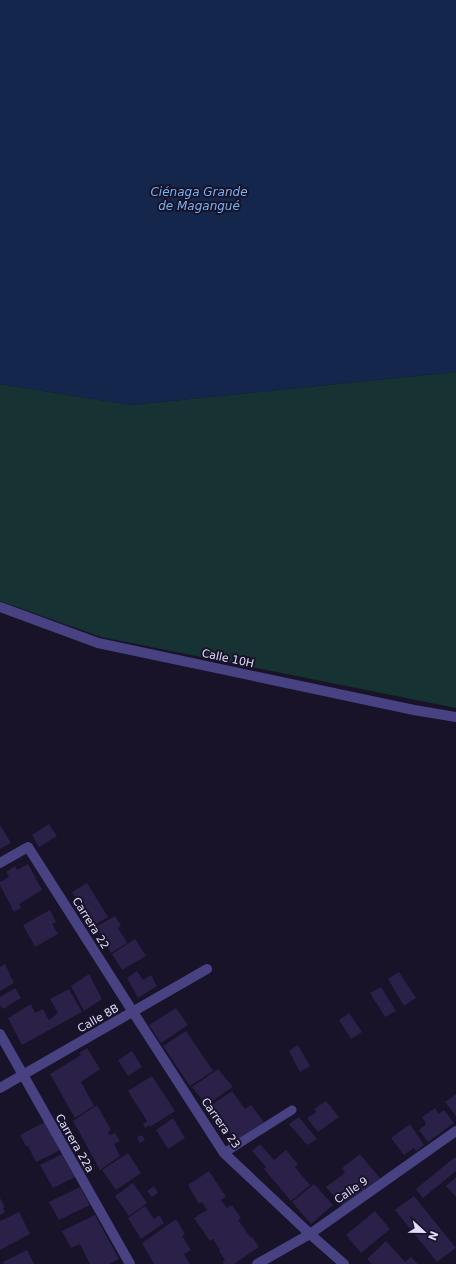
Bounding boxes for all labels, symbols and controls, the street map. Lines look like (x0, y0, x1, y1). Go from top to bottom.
water label: Ciénaga Grande de Magangué (150, 185, 248, 213)
street label: Calle 10H (201, 647, 255, 670)
street label: Carrera 22 (70, 895, 112, 952)
street label: Calle 8B (75, 1001, 121, 1035)
street label: Carrera 23 (198, 1096, 243, 1151)
street label: Carrera 22a (53, 1112, 97, 1175)
street label: Calle 9 (332, 1174, 370, 1207)
north arrow (404, 1212, 444, 1252)
text: N (425, 1229, 441, 1242)

